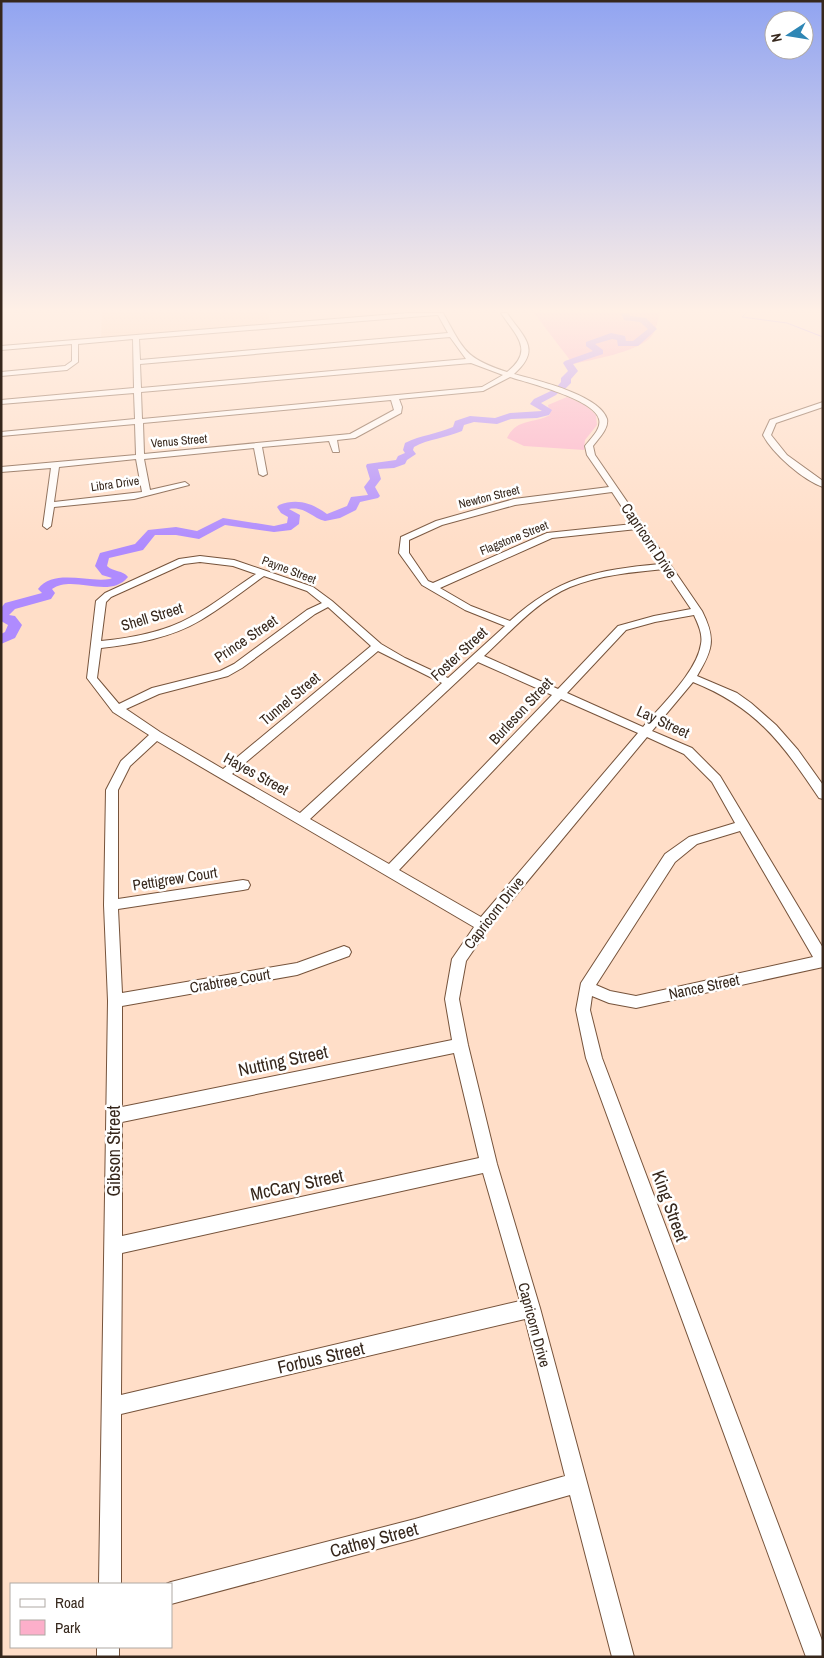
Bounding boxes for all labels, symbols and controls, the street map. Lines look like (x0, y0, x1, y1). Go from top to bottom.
north arrow (764, 10, 814, 60)
text: N (767, 32, 786, 44)
street label: Venus Street (150, 431, 208, 451)
street label: Libra Drive (90, 473, 140, 495)
street label: Newton Street (457, 482, 521, 512)
street label: Capricorn Drive (616, 499, 682, 583)
street label: Flagstone Street (478, 517, 551, 559)
street label: Payne Street (260, 552, 319, 588)
street label: Shell Street (118, 597, 186, 636)
street label: Prince Street (210, 609, 282, 667)
street label: Foster Street (426, 622, 492, 685)
street label: Tunnel Street (255, 667, 325, 730)
street label: Burleson Street (484, 672, 558, 749)
street label: Lay Street (633, 700, 694, 743)
street label: Hayes Street (220, 747, 293, 800)
street label: Pettigrew Court (131, 861, 219, 896)
street label: Capricorn Drive (459, 872, 529, 953)
street label: Crabtree Court (188, 963, 272, 998)
street label: Nance Street (667, 969, 742, 1004)
street label: Nutting Street (236, 1039, 330, 1082)
street label: Gibson Street (101, 1105, 126, 1197)
street label: McCary Street (248, 1162, 346, 1207)
street label: King Street (646, 1167, 695, 1245)
street label: Capricorn Drive (513, 1280, 556, 1370)
street label: Forbus Street (275, 1335, 367, 1380)
street label: Cathey Street (327, 1516, 421, 1563)
legend (10, 1583, 172, 1648)
text: Road (55, 1592, 84, 1613)
text: Park (55, 1617, 81, 1638)

